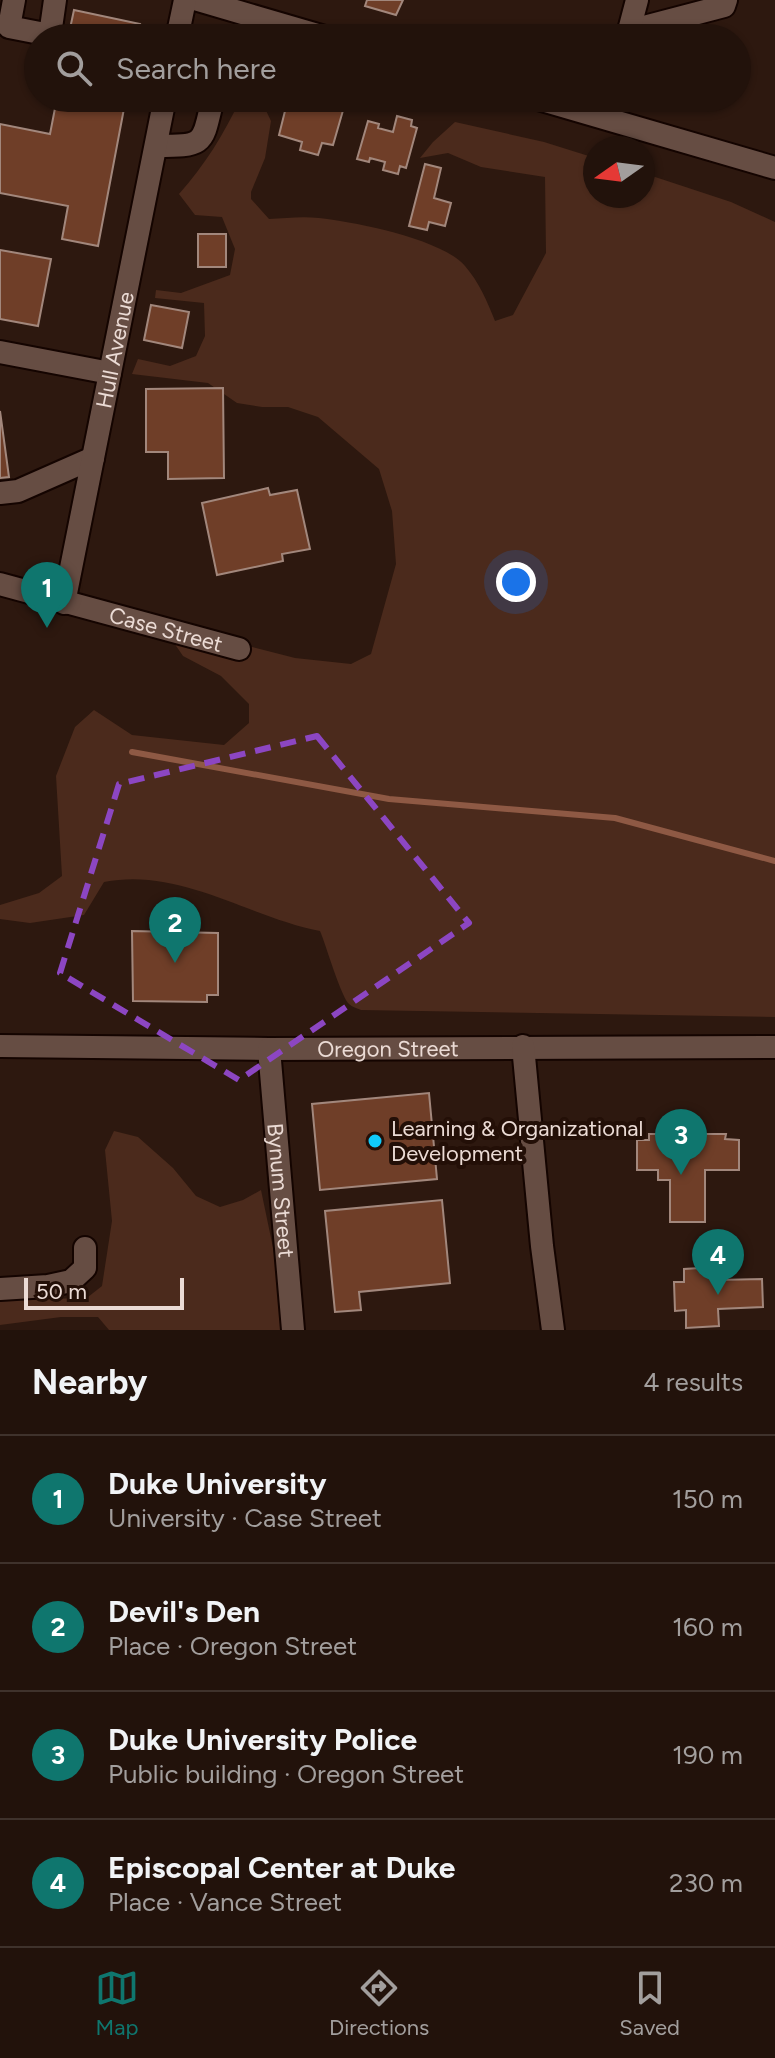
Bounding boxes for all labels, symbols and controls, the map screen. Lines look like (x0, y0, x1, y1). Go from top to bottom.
search box (24, 24, 751, 112)
icon: search (52, 46, 96, 90)
text: Search here (116, 50, 276, 87)
north arrow (583, 136, 655, 208)
street label: Hull Avenue (90, 289, 139, 411)
pin: 1 (21, 562, 73, 628)
your location (496, 562, 536, 602)
street label: Case Street (106, 601, 226, 657)
pin: 2 (149, 897, 201, 963)
street label: Oregon Street (317, 1035, 459, 1062)
pin: 3 (655, 1109, 707, 1175)
place label: Learning & Organizational Development (391, 1115, 643, 1167)
street label: Bynum Street (262, 1122, 300, 1259)
marker: Learning & Organizational Development (366, 1132, 384, 1150)
pin: 4 (692, 1229, 744, 1295)
scale bar (24, 1274, 184, 1310)
text: 50 m (36, 1278, 87, 1305)
text: Nearby (32, 1362, 147, 1403)
text: 4 results (643, 1366, 743, 1398)
text: Duke University (108, 1465, 327, 1502)
text: 1 (53, 1483, 63, 1515)
text: 150 m (672, 1483, 743, 1515)
text: University · Case Street (108, 1502, 382, 1534)
text: Devil's Den (108, 1593, 260, 1630)
text: 2 (50, 1611, 66, 1643)
text: 160 m (672, 1611, 743, 1643)
text: Place · Oregon Street (108, 1630, 357, 1662)
text: Duke University Police (108, 1721, 417, 1758)
text: 3 (51, 1739, 65, 1771)
text: 190 m (672, 1739, 743, 1771)
text: Public building · Oregon Street (108, 1758, 464, 1790)
text: Episcopal Center at Duke (108, 1849, 455, 1886)
text: 4 (50, 1867, 66, 1899)
text: 230 m (669, 1867, 743, 1899)
text: Place · Vance Street (108, 1886, 342, 1918)
tab: Map (95, 1966, 139, 2041)
tab: Directions (329, 1966, 429, 2041)
tab: Saved (619, 1966, 680, 2041)

